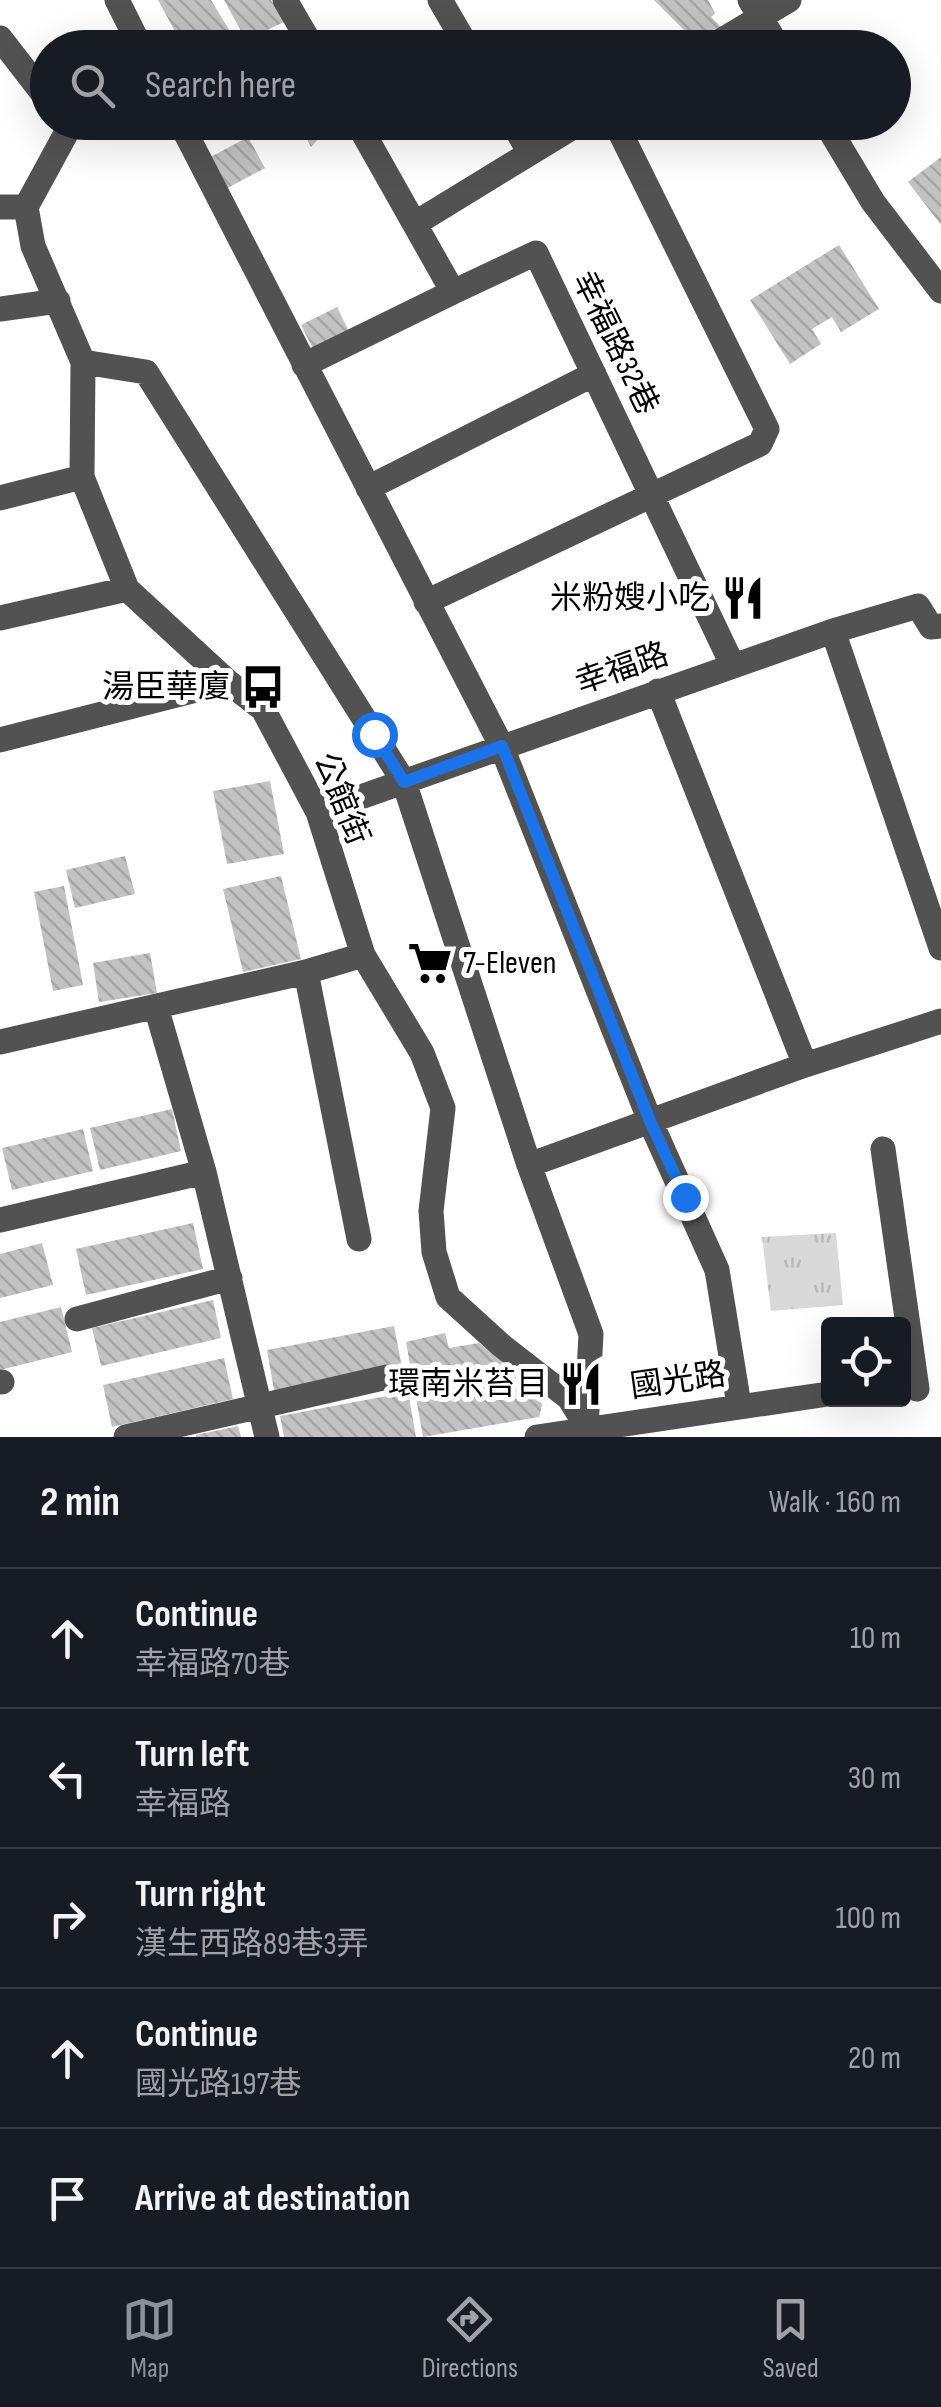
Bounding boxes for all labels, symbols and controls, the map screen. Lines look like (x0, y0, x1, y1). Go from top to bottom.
search box (30, 30, 911, 140)
icon: search (65, 58, 120, 113)
text: Search here (145, 63, 296, 108)
street label: 幸福路32巷 (564, 265, 666, 421)
restaurant icon: 米粉嫂小吃 (719, 574, 767, 622)
place label: 米粉嫂小吃 (550, 579, 710, 618)
street label: 幸福路 (570, 635, 674, 703)
bus stop icon: 湯臣華廈 (239, 663, 287, 711)
place label: 湯臣華廈 (102, 668, 230, 707)
route start (352, 712, 398, 758)
street label: 公館街 (305, 747, 377, 851)
supermarket icon: 7-Eleven (406, 939, 454, 987)
place label: 7-Eleven (463, 944, 556, 983)
route end (663, 1175, 709, 1221)
map controls (821, 1317, 911, 1407)
button: locate (821, 1317, 911, 1407)
street label: 國光路 (628, 1355, 728, 1407)
restaurant icon: 環南米苔目 (557, 1360, 605, 1408)
place label: 環南米苔目 (388, 1365, 548, 1404)
text: 2 min (40, 1477, 120, 1528)
text: Walk · 160 m (769, 1483, 901, 1522)
text: Continue (135, 1592, 258, 1637)
icon: ahead (40, 1611, 95, 1666)
text: 10 m (850, 1619, 901, 1658)
text: 幸福路70巷 (135, 1645, 290, 1684)
text: Turn left (135, 1732, 249, 1777)
icon: left (40, 1751, 95, 1806)
text: 30 m (848, 1759, 901, 1798)
text: 幸福路 (135, 1785, 231, 1824)
text: Turn right (135, 1872, 266, 1917)
icon: right (40, 1891, 95, 1946)
text: 100 m (836, 1899, 901, 1938)
text: 漢生西路89巷3弄 (135, 1925, 369, 1964)
text: Continue (135, 2012, 258, 2057)
icon: ahead (40, 2031, 95, 2086)
text: 20 m (848, 2039, 901, 2078)
text: 國光路197巷 (135, 2065, 301, 2104)
icon: arrive (40, 2171, 95, 2226)
text: Arrive at destination (135, 2176, 410, 2221)
tab: Map (122, 2292, 177, 2385)
tab: Directions (422, 2292, 518, 2385)
tab: Saved (763, 2292, 819, 2385)

